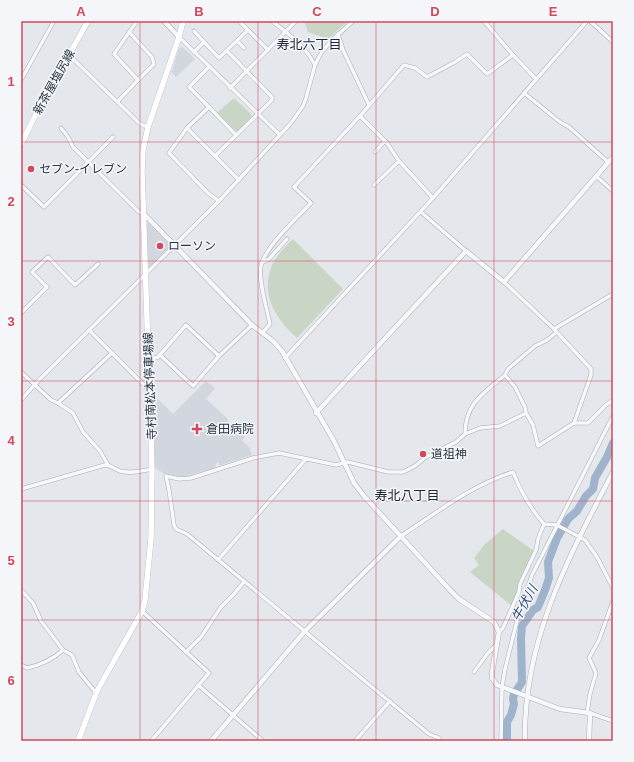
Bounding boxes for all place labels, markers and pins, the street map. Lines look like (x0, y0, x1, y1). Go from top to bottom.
place label: セブン-イレブン (39, 162, 127, 176)
marker: セブン-イレブン (26, 164, 36, 174)
place label: ローソン (168, 239, 216, 253)
marker: ローソン (155, 241, 165, 251)
place label: 倉田病院 (206, 422, 254, 436)
marker: 倉田病院 (191, 423, 203, 435)
place label: 道祖神 (431, 447, 467, 461)
marker: 道祖神 (418, 449, 428, 459)

